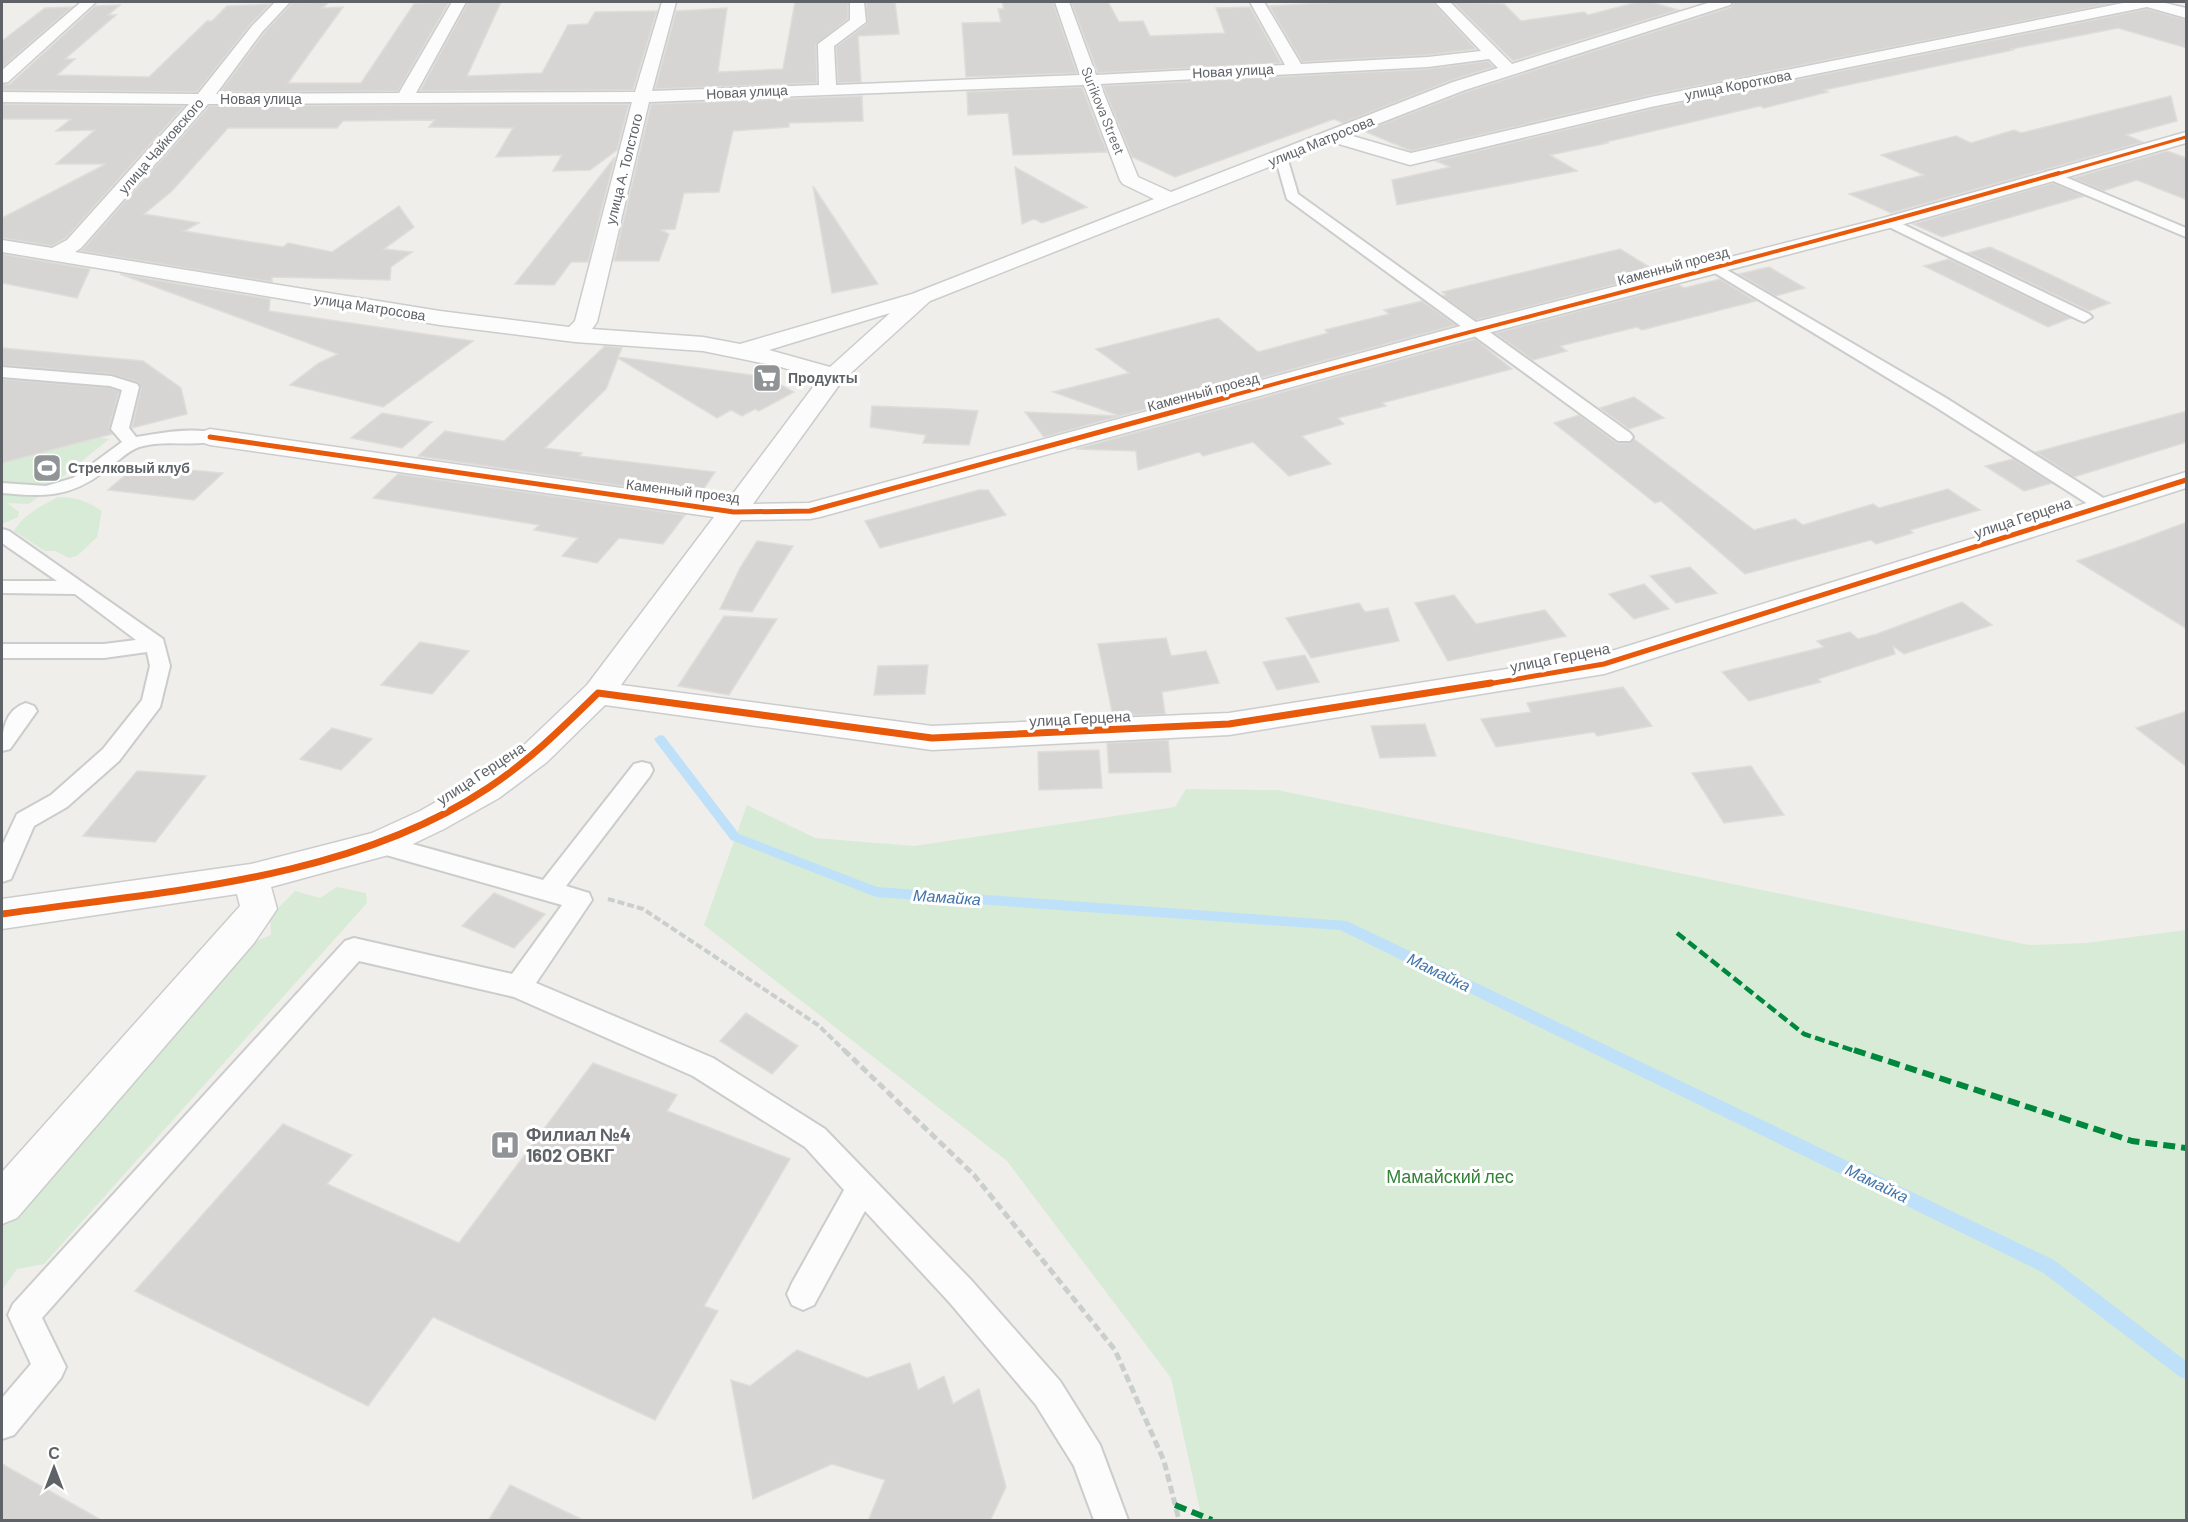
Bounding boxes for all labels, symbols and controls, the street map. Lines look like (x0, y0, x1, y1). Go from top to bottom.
street label: Новая улица (1192, 60, 1274, 81)
street label: Surikova Street (1078, 64, 1129, 157)
street label: улица Короткова (1683, 66, 1793, 103)
street label: Новая улица (706, 81, 788, 102)
street label: Новая улица (220, 90, 302, 107)
street label: улица Чайковского (114, 94, 207, 197)
street label: улица А. Толстого (601, 111, 646, 226)
street label: улица Матросова (1265, 111, 1376, 170)
street label: Каменный проезд (1615, 242, 1730, 289)
street label: улица Матросова (313, 289, 427, 324)
supermarket icon: Продукты (751, 362, 783, 394)
street label: Каменный проезд (1145, 368, 1260, 415)
place label: Продукты (788, 369, 858, 386)
sports icon: Стрелковый клуб (31, 452, 63, 484)
place label: Стрелковый клуб (68, 459, 190, 476)
street label: Каменный проезд (625, 475, 741, 506)
street label: улица Герцена (1972, 493, 2074, 541)
street label: улица Герцена (1508, 638, 1612, 676)
street label: улица Герцена (1029, 706, 1132, 730)
street label: улица Герцена (433, 738, 528, 808)
water label: Мамайка (913, 885, 982, 908)
water label: Мамайка (1405, 948, 1474, 995)
place label: Филиал №4 1602 ОВКГ (526, 1123, 631, 1166)
hospital icon: Филиал №4 1602 ОВКГ (489, 1129, 521, 1161)
water label: Мамайка (1843, 1159, 1912, 1206)
park label: Мамайский лес (1386, 1165, 1514, 1187)
north arrow (24, 1438, 84, 1498)
text: С (48, 1443, 60, 1462)

